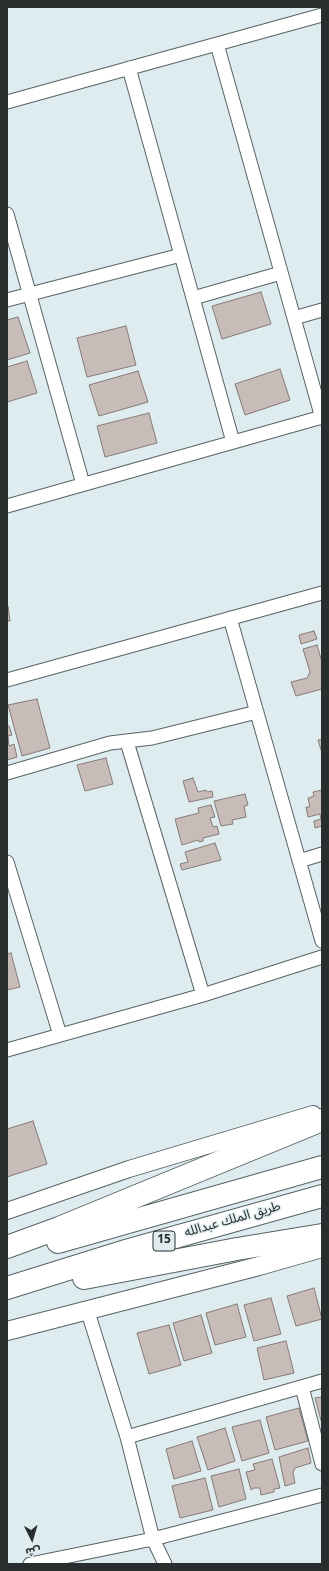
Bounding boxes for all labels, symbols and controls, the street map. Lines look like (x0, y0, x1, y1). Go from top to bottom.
street label: طريق الملك عبدالله (183, 1200, 283, 1242)
road number: 15 (153, 1231, 175, 1251)
north arrow (12, 1519, 52, 1559)
text: ش (25, 1539, 42, 1564)

